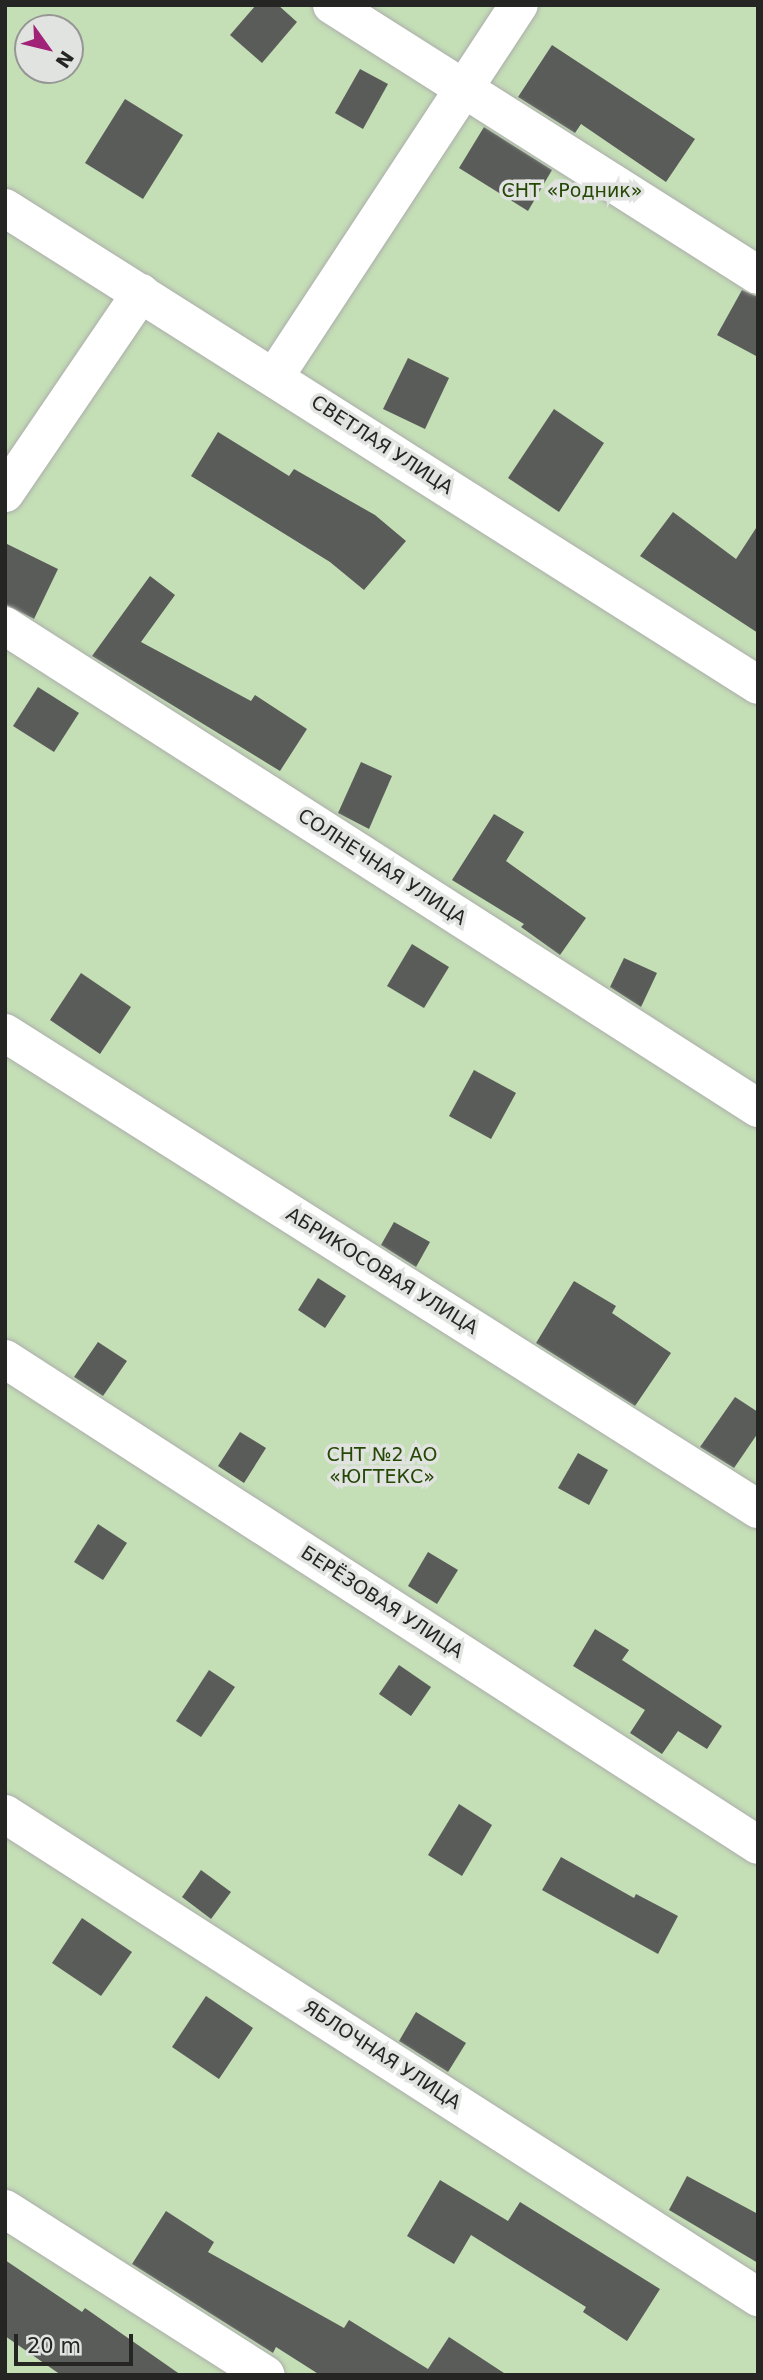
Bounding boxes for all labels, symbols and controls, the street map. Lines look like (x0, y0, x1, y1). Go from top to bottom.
north arrow (14, 14, 84, 84)
text: N (51, 47, 78, 72)
park label: СНТ «Родник» (502, 180, 642, 202)
street label: СВЕТЛАЯ УЛИЦА (307, 391, 457, 499)
street label: СОЛНЕЧНАЯ УЛИЦА (294, 804, 470, 930)
street label: АБРИКОСОВАЯ УЛИЦА (282, 1203, 482, 1339)
park label: СНТ №2 АО «ЮГТЕКС» (326, 1444, 438, 1488)
street label: БЕРЁЗОВАЯ УЛИЦА (297, 1541, 467, 1663)
street label: ЯБЛОЧНАЯ УЛИЦА (299, 1996, 465, 2114)
scale bar (18, 2320, 136, 2364)
text: 20 m (27, 2334, 81, 2358)

